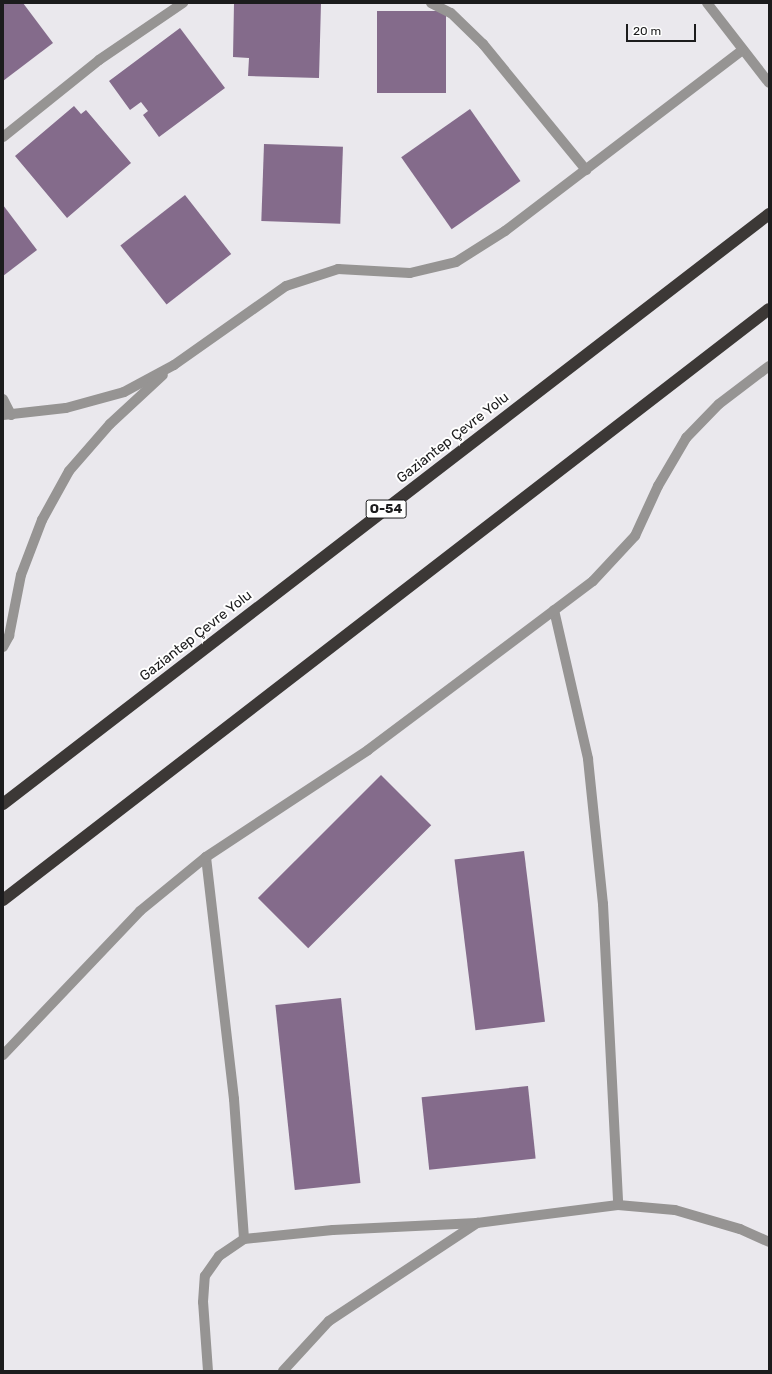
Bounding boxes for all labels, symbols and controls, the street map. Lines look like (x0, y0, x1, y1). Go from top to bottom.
scale bar (628, 16, 698, 42)
text: 20 m (633, 24, 661, 38)
street label: Gaziantep Çevre Yolu (394, 389, 512, 487)
road number: O-54 (365, 498, 407, 520)
street label: Gaziantep Çevre Yolu (137, 587, 255, 685)

